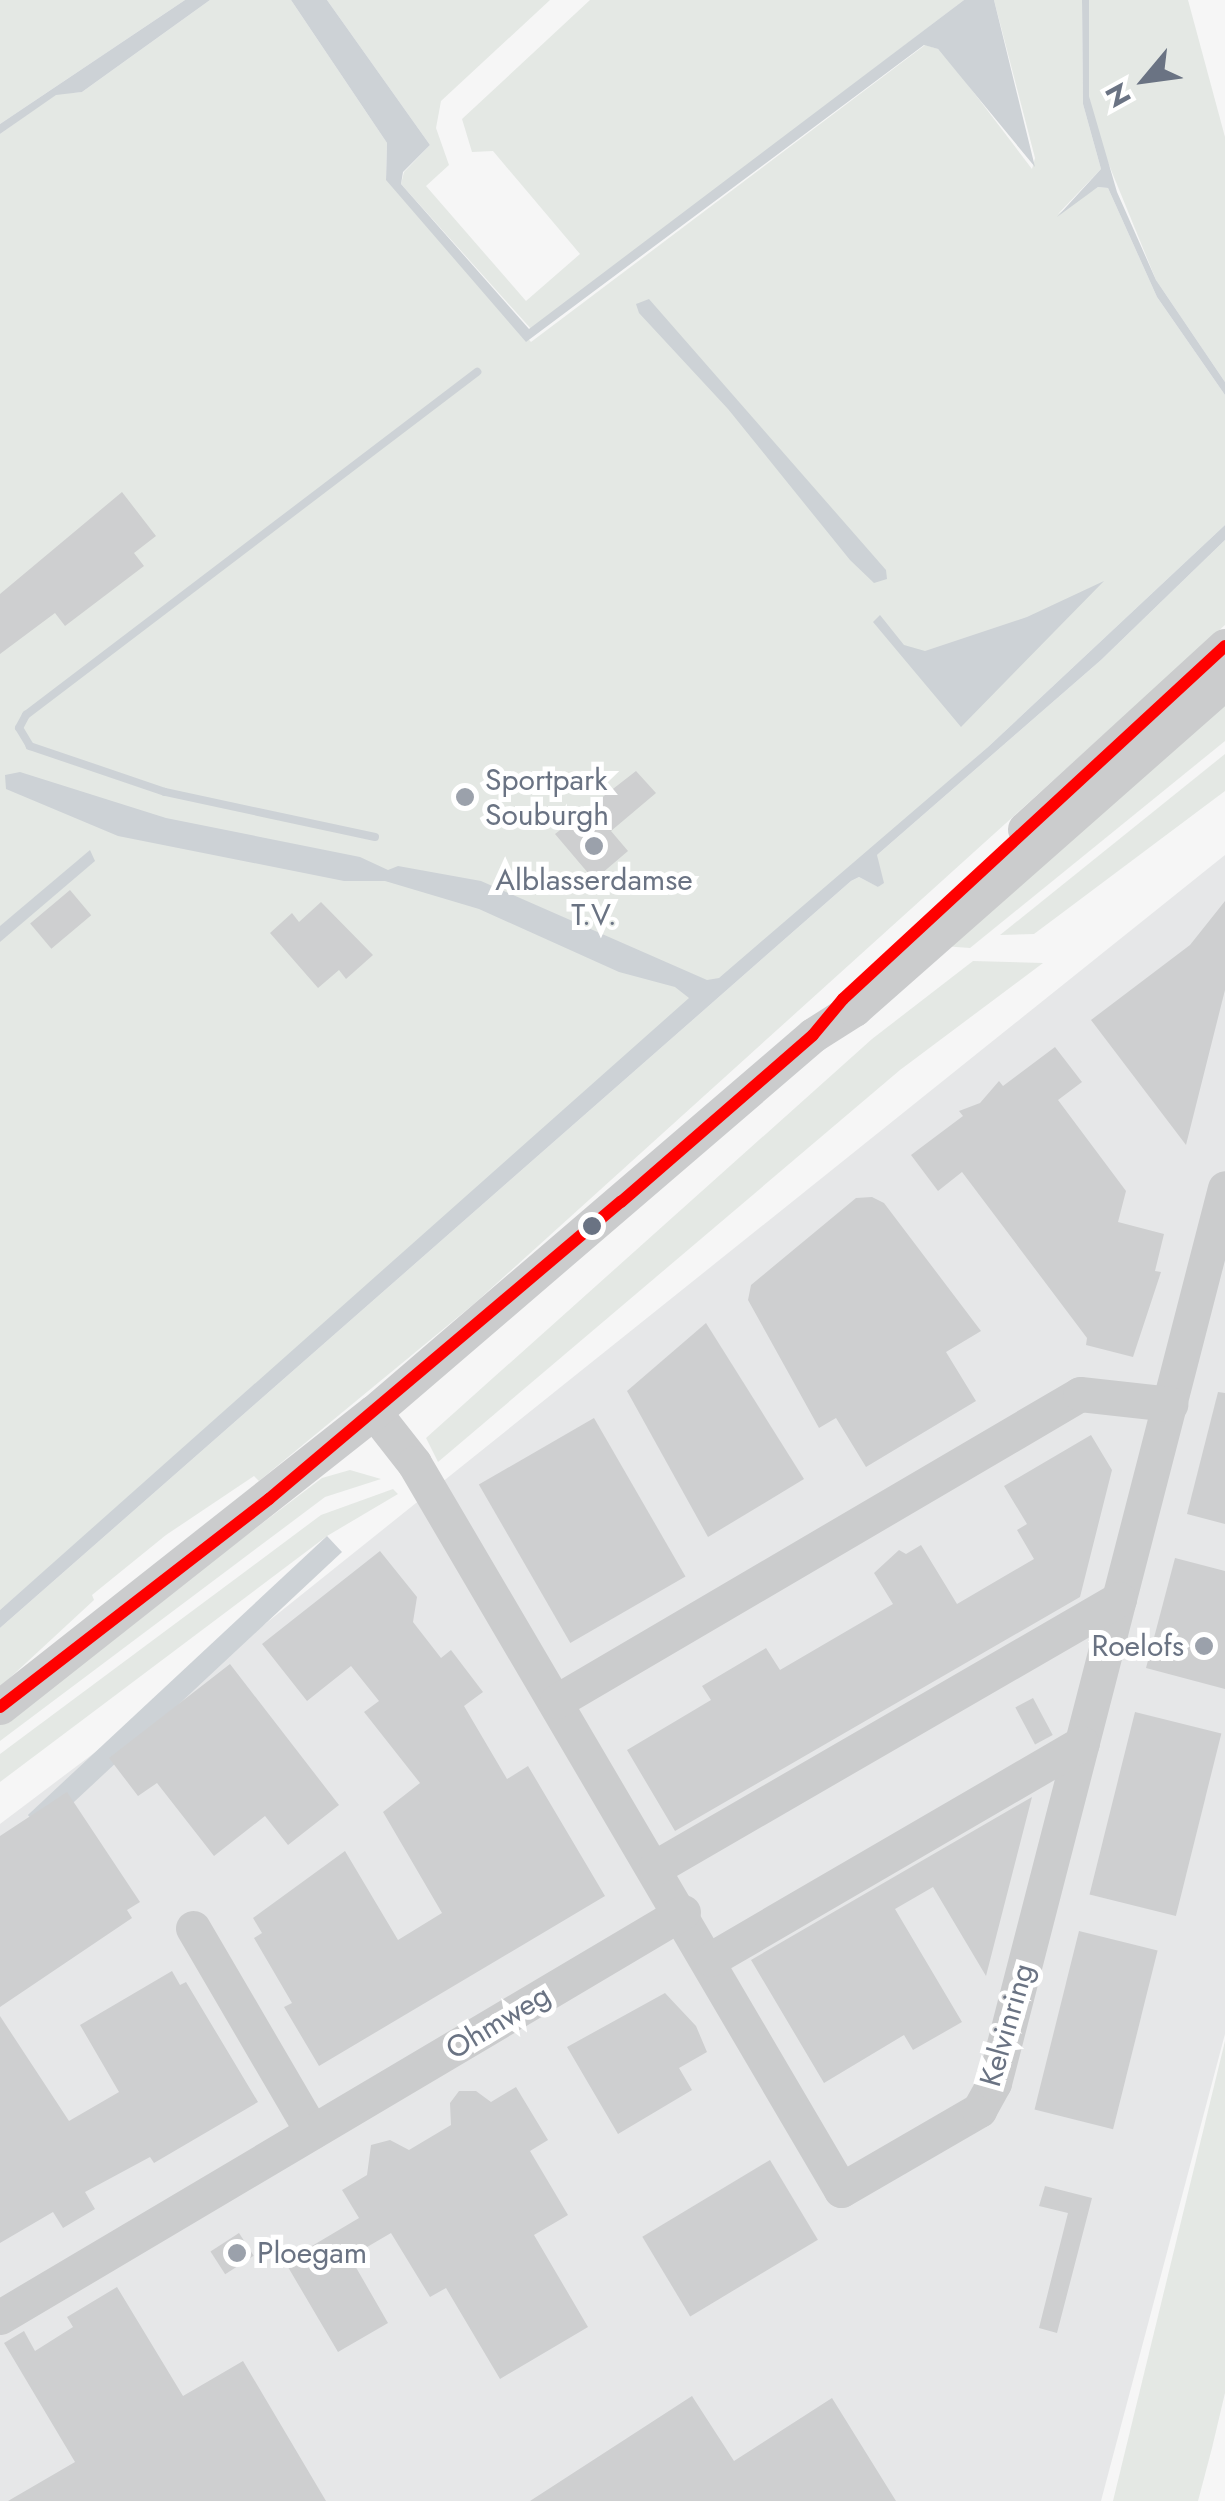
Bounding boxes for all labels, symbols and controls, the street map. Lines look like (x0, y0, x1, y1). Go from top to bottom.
north arrow (1095, 30, 1195, 130)
text: N (1095, 75, 1142, 114)
place label: Sportpark Souburgh (485, 762, 609, 832)
marker: Sportpark Souburgh (454, 786, 476, 808)
marker: Alblasserdamse T.V. (583, 835, 605, 857)
place label: Alblasserdamse T.V. (495, 862, 693, 932)
unlabelled marker (582, 1216, 602, 1236)
place label: Roelofs (1091, 1628, 1184, 1664)
marker: Roelofs (1193, 1635, 1215, 1657)
street label: Kelvinring (972, 1959, 1042, 2091)
street label: Ohmweg (439, 1977, 557, 2067)
place label: Ploegam (257, 2235, 367, 2271)
marker: Ploegam (226, 2242, 248, 2264)

